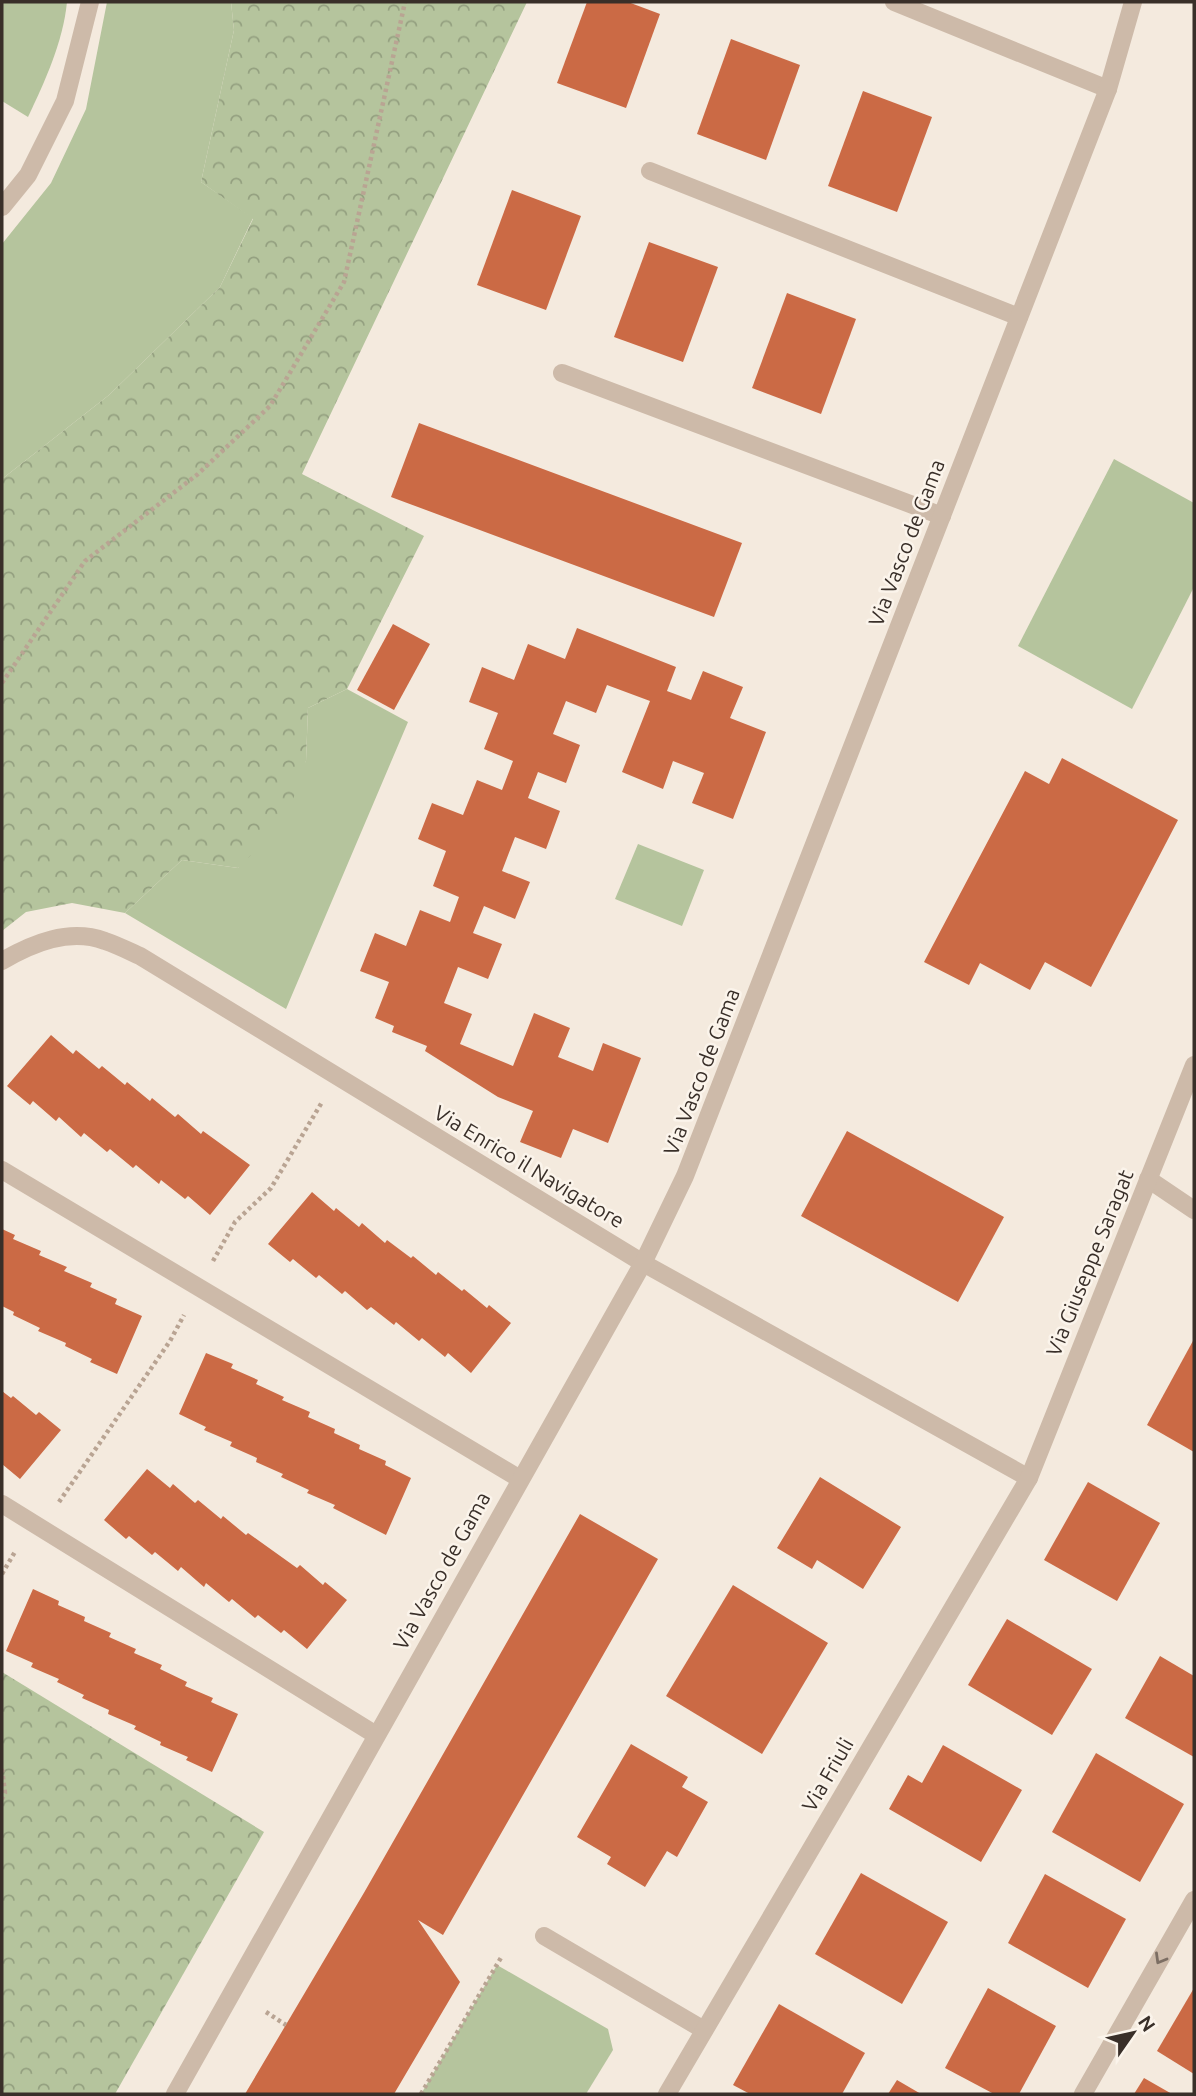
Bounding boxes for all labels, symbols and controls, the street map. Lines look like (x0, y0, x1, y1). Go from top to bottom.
street label: Via Vasco de Gama (863, 456, 949, 629)
street label: Via Vasco de Gama (658, 985, 744, 1158)
street label: Via Enrico il Navigatore (430, 1100, 629, 1233)
street label: Via Giuseppe Saragat (1041, 1166, 1137, 1359)
street label: Via Vasco de Gama (388, 1487, 494, 1654)
street label: Via Friuli (796, 1733, 858, 1816)
one-way arrow (1155, 1952, 1168, 1964)
north arrow (1098, 1998, 1168, 2068)
text: N (1134, 2011, 1160, 2036)

